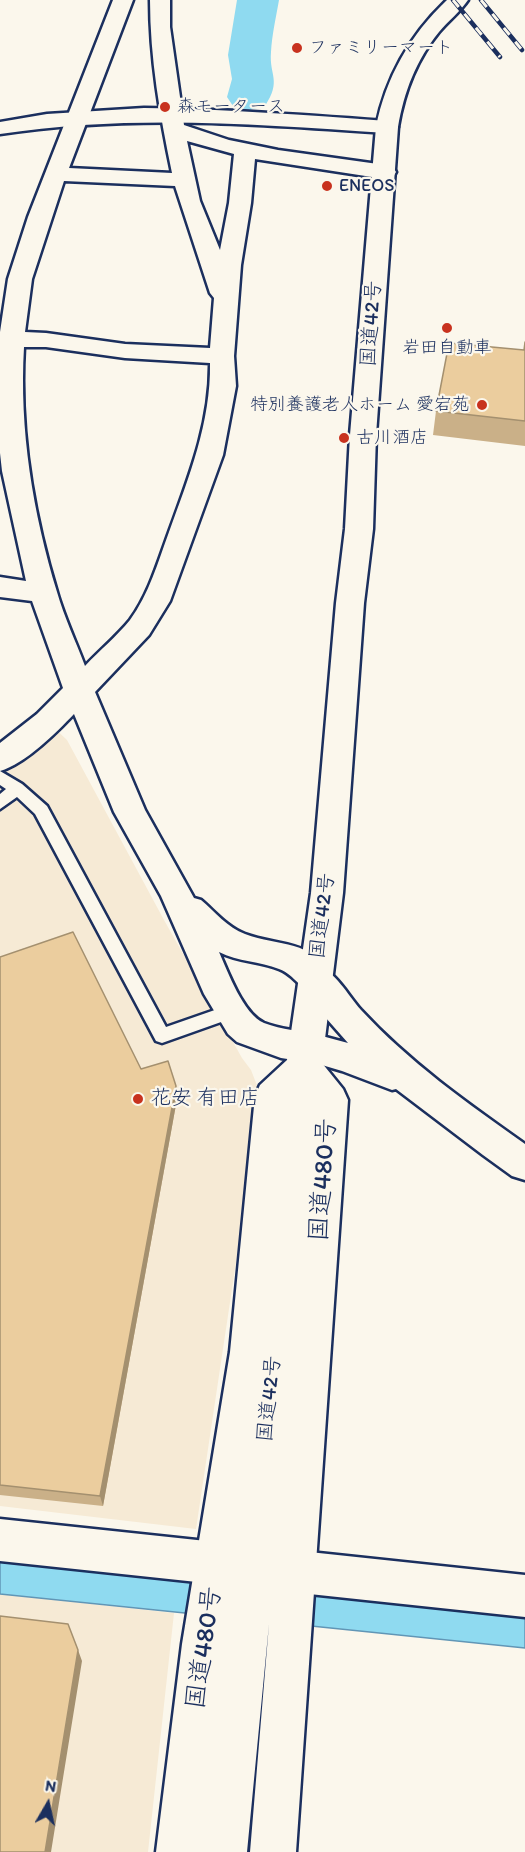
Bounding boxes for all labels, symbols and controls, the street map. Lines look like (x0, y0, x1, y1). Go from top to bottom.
place label: ファミリーマート (309, 37, 453, 59)
marker: ファミリーマート (290, 41, 304, 55)
place label: 森モータース (177, 96, 285, 118)
marker: 森モータース (158, 100, 172, 114)
place label: ENEOS (339, 175, 394, 197)
marker: ENEOS (320, 179, 334, 193)
street label: 国道42号 (356, 280, 388, 368)
marker: 岩田自動車 (440, 321, 454, 335)
place label: 岩田自動車 (402, 337, 492, 359)
place label: 特別養護老人ホーム 愛宕苑 (250, 394, 470, 416)
marker: 特別養護老人ホーム 愛宕苑 (475, 398, 489, 412)
place label: 古川酒店 (356, 427, 428, 449)
marker: 古川酒店 (337, 431, 351, 445)
street label: 国道42号 (305, 871, 341, 961)
place label: 花安 有田店 (150, 1086, 260, 1112)
marker: 花安 有田店 (131, 1092, 145, 1106)
street label: 国道480号 (304, 1117, 344, 1243)
street label: 国道42号 (253, 1355, 287, 1443)
street label: 国道480号 (181, 1584, 229, 1712)
north arrow (18, 1774, 78, 1834)
text: N (44, 1775, 58, 1796)

